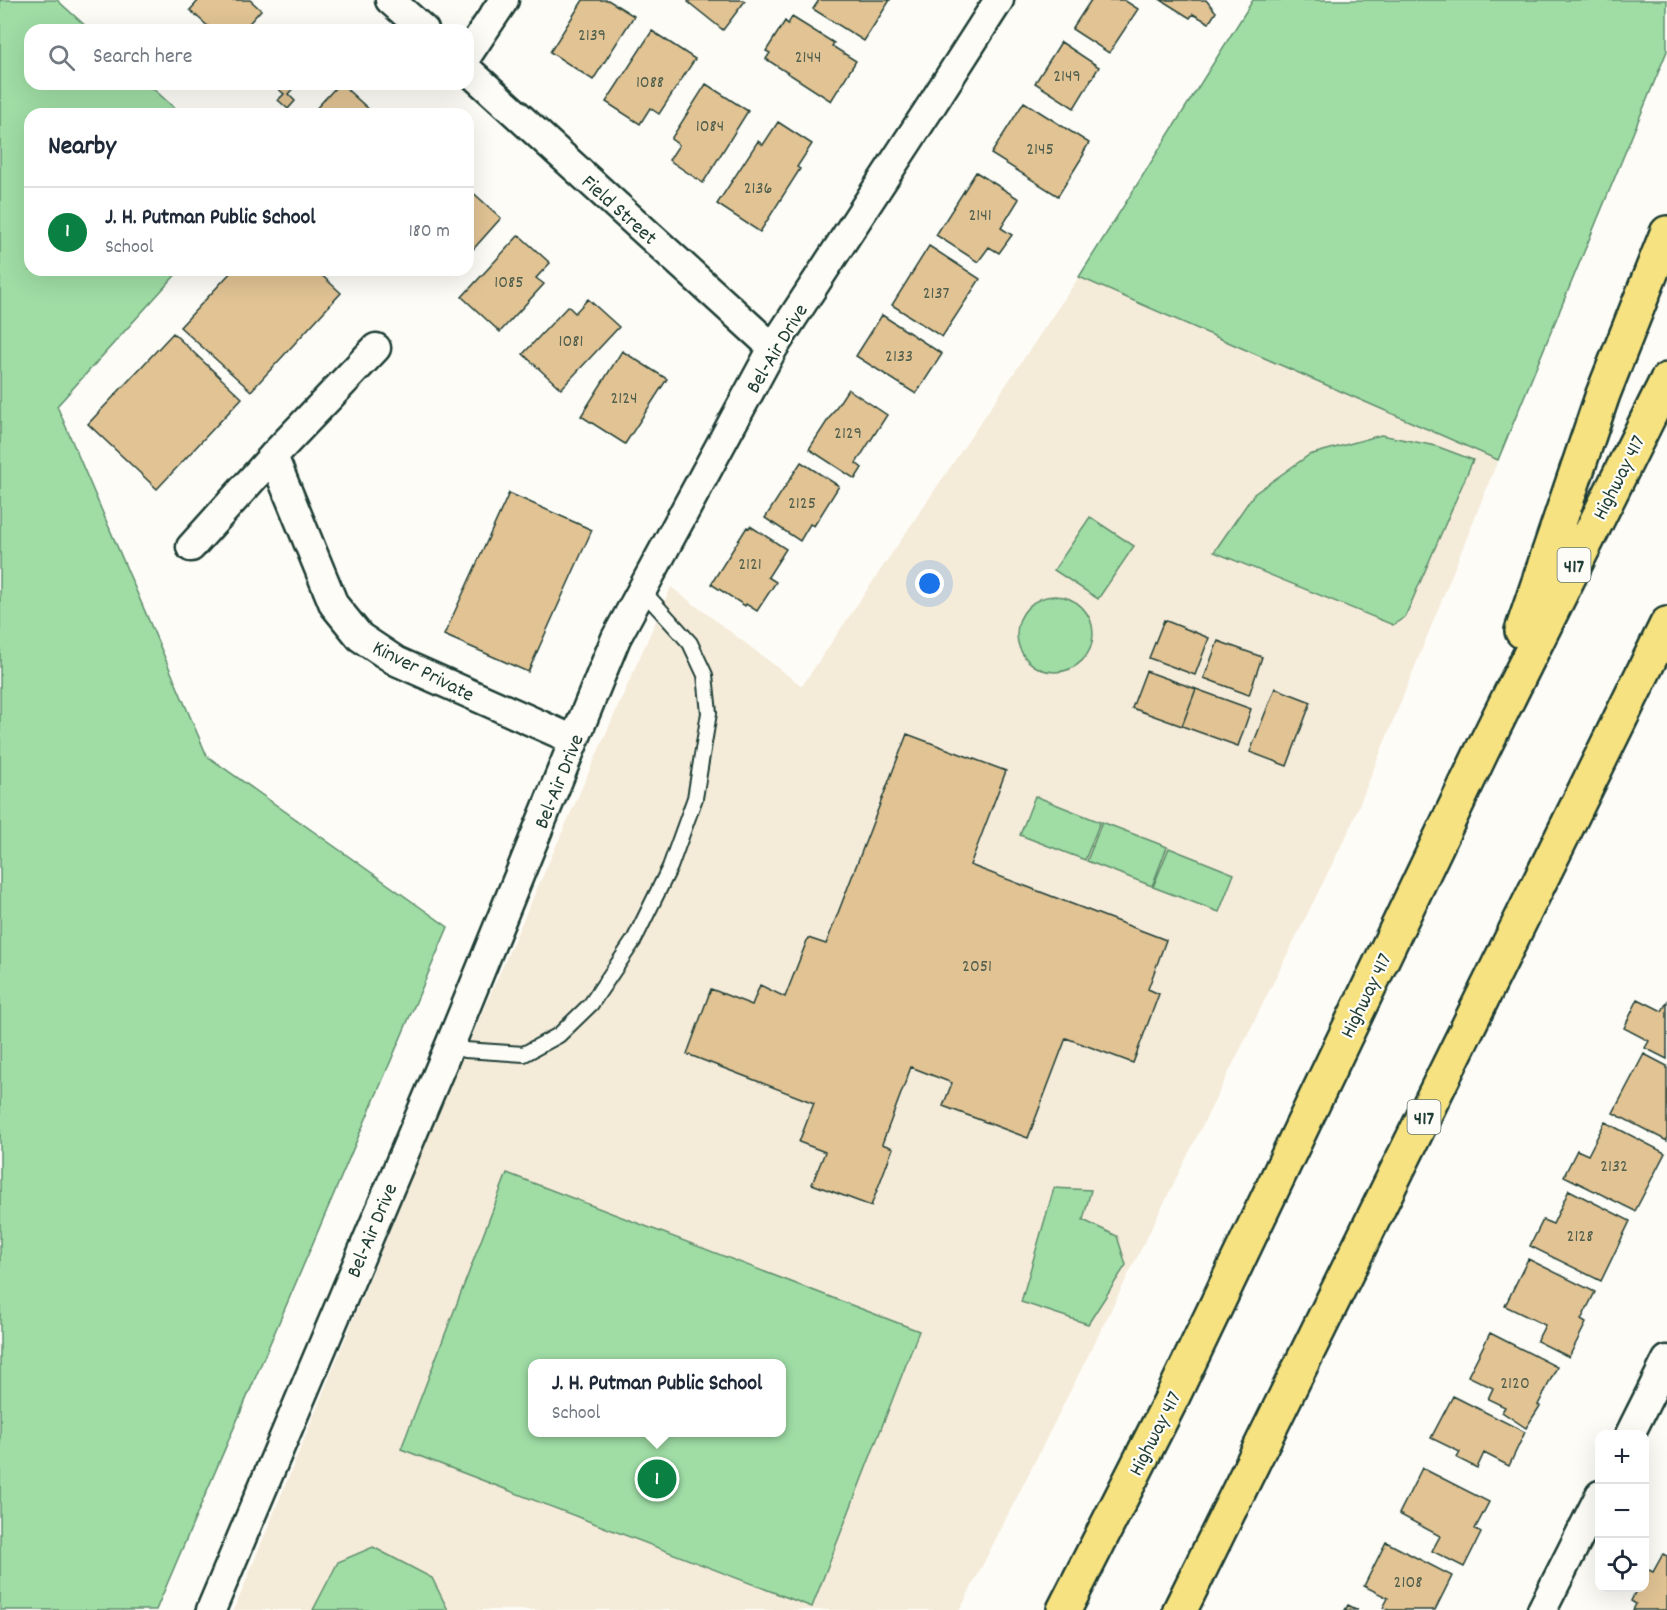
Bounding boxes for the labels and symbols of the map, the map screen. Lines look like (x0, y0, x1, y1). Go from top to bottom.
house number: 2139 (578, 24, 606, 49)
house number: 2144 (795, 46, 821, 71)
house number: 2149 (1053, 65, 1081, 90)
house number: 1088 (636, 71, 664, 96)
house number: 1084 (696, 115, 724, 140)
house number: 2145 (1026, 138, 1054, 163)
street label: Field Street (573, 169, 663, 254)
house number: 2136 (744, 177, 772, 202)
house number: 2141 (968, 204, 992, 229)
house number: 1085 (494, 271, 524, 296)
house number: 2137 (923, 282, 949, 307)
street label: Bel-Air Drive (740, 299, 817, 400)
house number: 1081 (559, 330, 583, 355)
house number: 2133 (885, 345, 913, 370)
house number: 2124 (610, 387, 638, 412)
house number: 2129 (834, 422, 862, 447)
street label: Highway 417 (1587, 431, 1655, 526)
house number: 2125 (788, 492, 816, 517)
road number: 417 (1558, 548, 1590, 582)
house number: 2121 (738, 553, 762, 578)
your location (915, 569, 944, 598)
street label: Kinver Private (367, 634, 479, 711)
street label: Bel-Air Drive (528, 730, 593, 834)
street label: Highway 417 (1334, 949, 1401, 1044)
house number: 2051 (962, 955, 992, 980)
road number: 417 (1408, 1100, 1440, 1134)
house number: 2132 (1600, 1155, 1628, 1180)
street label: Bel-Air Drive (340, 1179, 407, 1283)
house number: 2128 (1567, 1225, 1593, 1250)
house number: 2120 (1500, 1372, 1530, 1397)
street label: Highway 417 (1123, 1387, 1191, 1482)
pin: 1 (638, 1456, 676, 1502)
house number: 2108 (1394, 1571, 1422, 1596)

